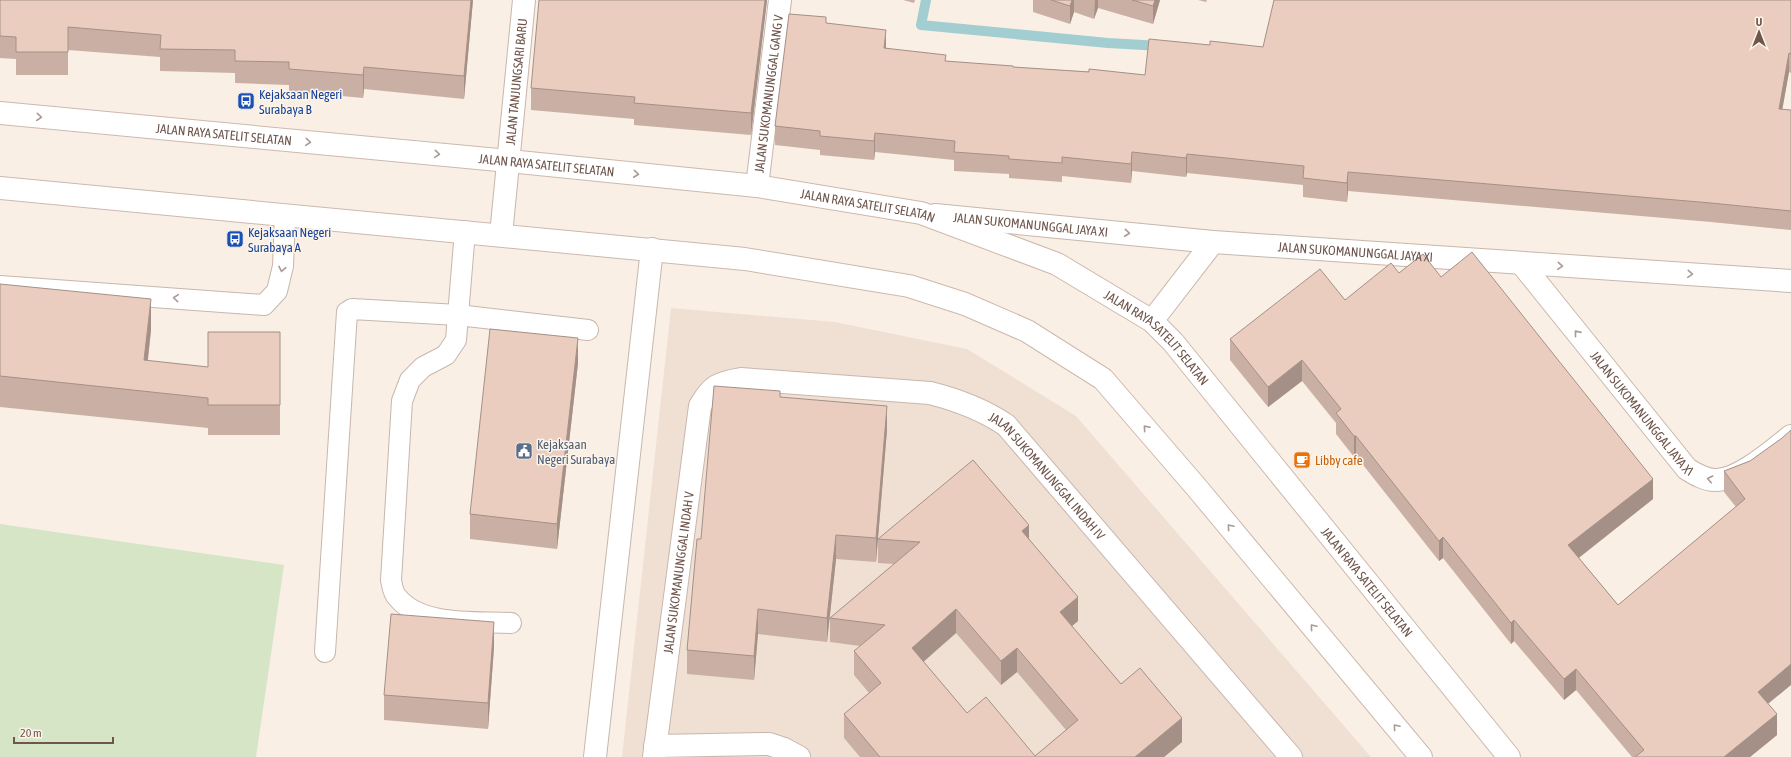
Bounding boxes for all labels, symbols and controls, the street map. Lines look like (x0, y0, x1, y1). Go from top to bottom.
north arrow (1739, 12, 1779, 52)
street label: JALAN SUKOMANUNGGAL GANG V (752, 13, 786, 174)
text: U (1756, 16, 1762, 28)
street label: JALAN TANJUNGSARI BARU (503, 18, 530, 146)
place label: Kejaksaan Negeri Surabaya B (259, 87, 342, 117)
bus stop icon: Kejaksaan Negeri Surabaya B (236, 91, 256, 111)
one-way arrow (36, 112, 42, 121)
street label: JALAN RAYA SATELIT SELATAN (155, 121, 293, 148)
one-way arrow (305, 137, 311, 146)
one-way arrow (434, 149, 440, 158)
street label: JALAN RAYA SATELIT SELATAN (478, 151, 615, 180)
one-way arrow (633, 169, 639, 178)
street label: JALAN RAYA SATELIT SELATAN (799, 186, 937, 226)
street label: JALAN SUKOMANUNGGAL JAYA XI (952, 210, 1109, 240)
place label: Kejaksaan Negeri Surabaya A (248, 225, 331, 255)
bus stop icon: Kejaksaan Negeri Surabaya A (225, 229, 245, 249)
one-way arrow (1124, 229, 1130, 238)
street label: JALAN SUKOMANUNGGAL JAYA XI (1277, 239, 1433, 265)
one-way arrow (1557, 261, 1563, 270)
one-way arrow (279, 266, 287, 272)
one-way arrow (1687, 270, 1693, 279)
street label: JALAN RAYA SATELIT SELATAN (1102, 287, 1212, 388)
one-way arrow (173, 293, 179, 302)
one-way arrow (1575, 330, 1582, 337)
street label: JALAN SUKOMANUNGGAL JAYA XI (1587, 348, 1696, 479)
street label: JALAN SUKOMANUNGGAL INDAH IV (986, 409, 1108, 543)
one-way arrow (1143, 426, 1150, 433)
place label: Kejaksaan Negeri Surabaya (537, 437, 615, 467)
public building icon: Kejaksaan Negeri Surabaya (514, 441, 534, 461)
cafe icon: Libby cafe (1292, 450, 1312, 470)
place label: Libby cafe (1315, 453, 1363, 468)
one-way arrow (1706, 475, 1713, 483)
street label: JALAN SUKOMANUNGGAL INDAH V (661, 490, 697, 655)
street label: JALAN RAYA SATELIT SELATAN (1318, 524, 1416, 640)
one-way arrow (1228, 525, 1235, 532)
one-way arrow (1311, 625, 1318, 632)
scale bar (14, 719, 113, 745)
one-way arrow (1394, 724, 1401, 732)
text: 20 m (20, 726, 42, 740)

